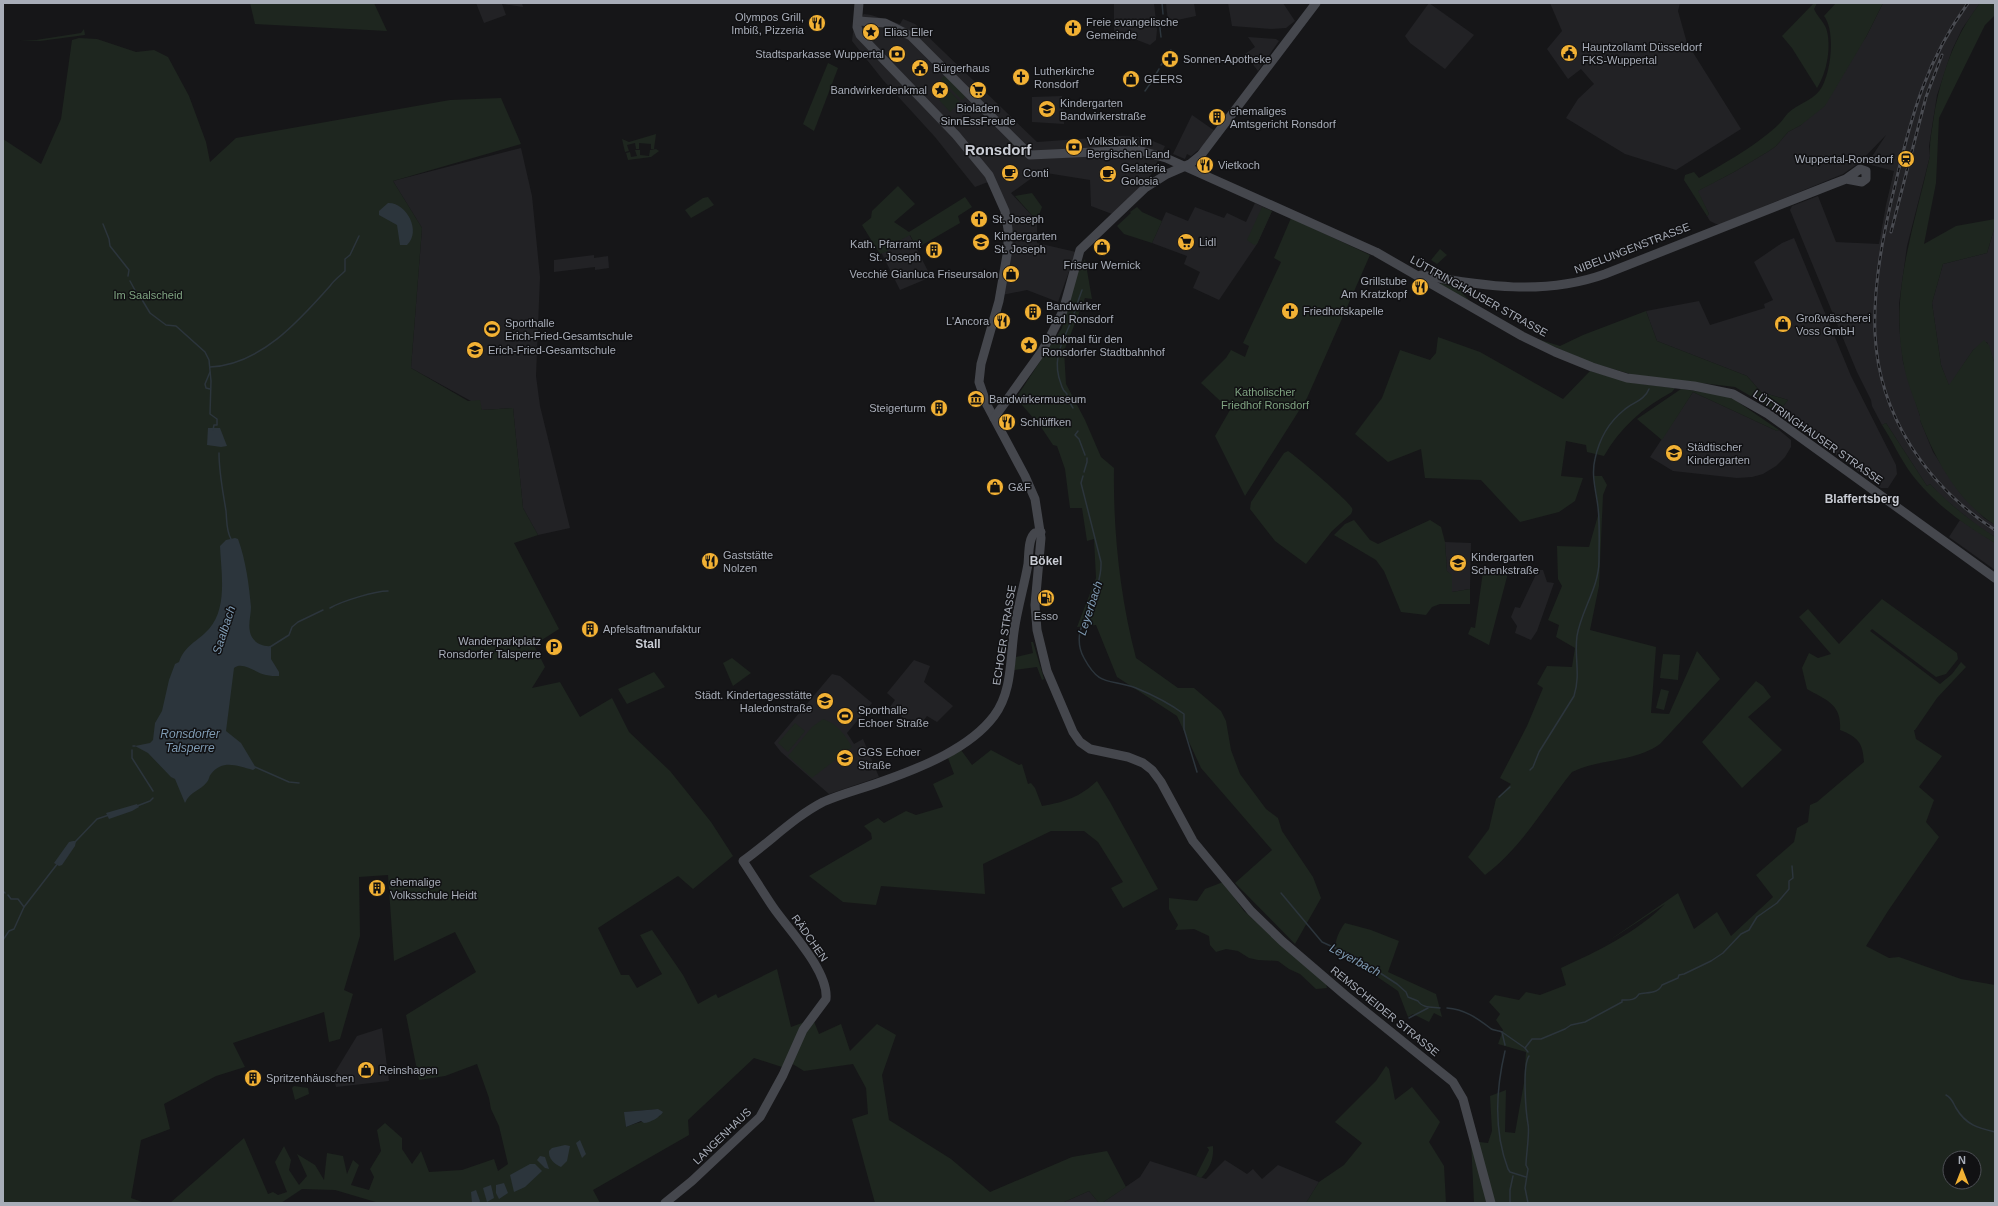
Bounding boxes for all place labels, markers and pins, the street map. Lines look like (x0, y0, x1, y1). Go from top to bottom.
place label: Olympos Grill, Imbiß, Pizzeria (731, 11, 805, 36)
restaurant icon: Olympos Grill, Imbiß, Pizzeria (807, 13, 827, 33)
place label: Freie evangelische Gemeinde (1086, 16, 1178, 41)
church icon: Freie evangelische Gemeinde (1063, 18, 1083, 38)
place icon: Elias Eller (861, 22, 881, 42)
place label: Elias Eller (884, 26, 933, 38)
place label: Hauptzollamt Düsseldorf FKS-Wuppertal (1582, 41, 1703, 66)
public building icon: Hauptzollamt Düsseldorf FKS-Wuppertal (1559, 43, 1579, 63)
bank icon: Stadtsparkasse Wuppertal (887, 44, 907, 64)
place label: Stadtsparkasse Wuppertal (755, 48, 884, 60)
pharmacy icon: Sonnen-Apotheke (1160, 49, 1180, 69)
place label: Sonnen-Apotheke (1183, 53, 1271, 65)
public building icon: Bürgerhaus (910, 58, 930, 78)
place label: Bürgerhaus (933, 62, 990, 74)
place label: Lutherkirche Ronsdorf (1034, 65, 1095, 90)
church icon: Lutherkirche Ronsdorf (1011, 67, 1031, 87)
shop icon: GEERS (1121, 69, 1141, 89)
place label: GEERS (1144, 73, 1183, 85)
place icon: Bandwirkerdenkmal (930, 80, 950, 100)
supermarket icon: Bioladen SinnEssFreude (968, 80, 988, 100)
place label: Bandwirkerdenkmal (830, 84, 927, 96)
place label: Kindergarten Bandwirkerstraße (1060, 97, 1146, 122)
school or university icon: Kindergarten Bandwirkerstraße (1037, 99, 1057, 119)
place label: Bioladen SinnEssFreude (940, 102, 1016, 127)
place label: ehemaliges Amtsgericht Ronsdorf (1230, 105, 1337, 130)
building icon: ehemaliges Amtsgericht Ronsdorf (1207, 107, 1227, 127)
place label: Volksbank im Bergischen Land (1087, 135, 1170, 160)
bank icon: Volksbank im Bergischen Land (1064, 137, 1084, 157)
station icon: Wuppertal-Ronsdorf (1896, 149, 1916, 169)
place label: Wuppertal-Ronsdorf (1795, 153, 1894, 165)
restaurant icon: Vietkoch (1195, 155, 1215, 175)
place label: Vietkoch (1218, 159, 1260, 171)
place label: Gelateria Golosia (1121, 162, 1167, 187)
cafe icon: Conti (1000, 163, 1020, 183)
cafe icon: Gelateria Golosia (1098, 164, 1118, 184)
place label: Conti (1023, 167, 1049, 179)
church icon: St. Joseph (969, 209, 989, 229)
place label: St. Joseph (992, 213, 1044, 225)
place label: Kindergarten St. Joseph (994, 230, 1057, 255)
school or university icon: Kindergarten St. Joseph (971, 232, 991, 252)
supermarket icon: Lidl (1176, 232, 1196, 252)
place label: Lidl (1199, 236, 1216, 248)
shop icon: Friseur Wernick (1092, 237, 1112, 257)
place label: Kath. Pfarramt St. Joseph (850, 238, 921, 263)
building icon: Kath. Pfarramt St. Joseph (924, 240, 944, 260)
place label: Friseur Wernick (1064, 259, 1141, 271)
shop icon: Vecchié Gianluca Friseursalon (1001, 264, 1021, 284)
place label: Vecchié Gianluca Friseursalon (849, 268, 998, 280)
place label: Grillstube Am Kratzkopf (1341, 275, 1408, 300)
restaurant icon: Grillstube Am Kratzkopf (1410, 277, 1430, 297)
place label: Bandwirker Bad Ronsdorf (1046, 300, 1114, 325)
church icon: Friedhofskapelle (1280, 301, 1300, 321)
building icon: Bandwirker Bad Ronsdorf (1023, 302, 1043, 322)
place label: Friedhofskapelle (1303, 305, 1384, 317)
restaurant icon: L'Ancora (992, 311, 1012, 331)
place label: Großwäscherei Voss GmbH (1796, 312, 1871, 337)
shop icon: Großwäscherei Voss GmbH (1773, 314, 1793, 334)
place label: L'Ancora (946, 315, 990, 327)
place label: Sporthalle Erich-Fried-Gesamtschule (505, 317, 633, 342)
sports icon: Sporthalle Erich-Fried-Gesamtschule (482, 319, 502, 339)
place label: Denkmal für den Ronsdorfer Stadtbahnhof (1042, 333, 1166, 358)
place icon: Denkmal für den Ronsdorfer Stadtbahnhof (1019, 335, 1039, 355)
school or university icon: Erich-Fried-Gesamtschule (465, 340, 485, 360)
place label: Erich-Fried-Gesamtschule (488, 344, 616, 356)
museum icon: Bandwirkermuseum (966, 389, 986, 409)
place label: Bandwirkermuseum (989, 393, 1086, 405)
building icon: Steigerturm (929, 398, 949, 418)
place label: Steigerturm (869, 402, 926, 414)
restaurant icon: Schlüffken (997, 412, 1017, 432)
place label: Schlüffken (1020, 416, 1071, 428)
place label: Städtischer Kindergarten (1687, 441, 1750, 466)
school or university icon: Städtischer Kindergarten (1664, 443, 1684, 463)
shop icon: G&F (985, 477, 1005, 497)
place label: G&F (1008, 481, 1031, 493)
place label: Gaststätte Nolzen (723, 549, 773, 574)
restaurant icon: Gaststätte Nolzen (700, 551, 720, 571)
place label: Kindergarten Schenkstraße (1471, 551, 1539, 576)
school or university icon: Kindergarten Schenkstraße (1448, 553, 1468, 573)
fuel station icon: Esso (1036, 588, 1056, 608)
place label: Esso (1034, 610, 1058, 622)
building icon: Apfelsaftmanufaktur (580, 619, 600, 639)
place label: Apfelsaftmanufaktur (603, 623, 701, 635)
place label: Wanderparkplatz Ronsdorfer Talsperre (438, 635, 541, 660)
parking icon: Wanderparkplatz Ronsdorfer Talsperre (544, 637, 564, 657)
place label: Städt. Kindertagesstätte Haledonstraße (695, 689, 812, 714)
school or university icon: Städt. Kindertagesstätte Haledonstraße (815, 691, 835, 711)
place label: Sporthalle Echoer Straße (858, 704, 929, 729)
sports icon: Sporthalle Echoer Straße (835, 706, 855, 726)
place label: GGS Echoer Straße (858, 746, 921, 771)
school or university icon: GGS Echoer Straße (835, 748, 855, 768)
place label: ehemalige Volksschule Heidt (390, 876, 477, 901)
building icon: ehemalige Volksschule Heidt (367, 878, 387, 898)
shop icon: Reinshagen (356, 1060, 376, 1080)
place label: Reinshagen (379, 1064, 438, 1076)
building icon: Spritzenhäuschen (243, 1068, 263, 1088)
place label: Spritzenhäuschen (266, 1072, 354, 1084)

